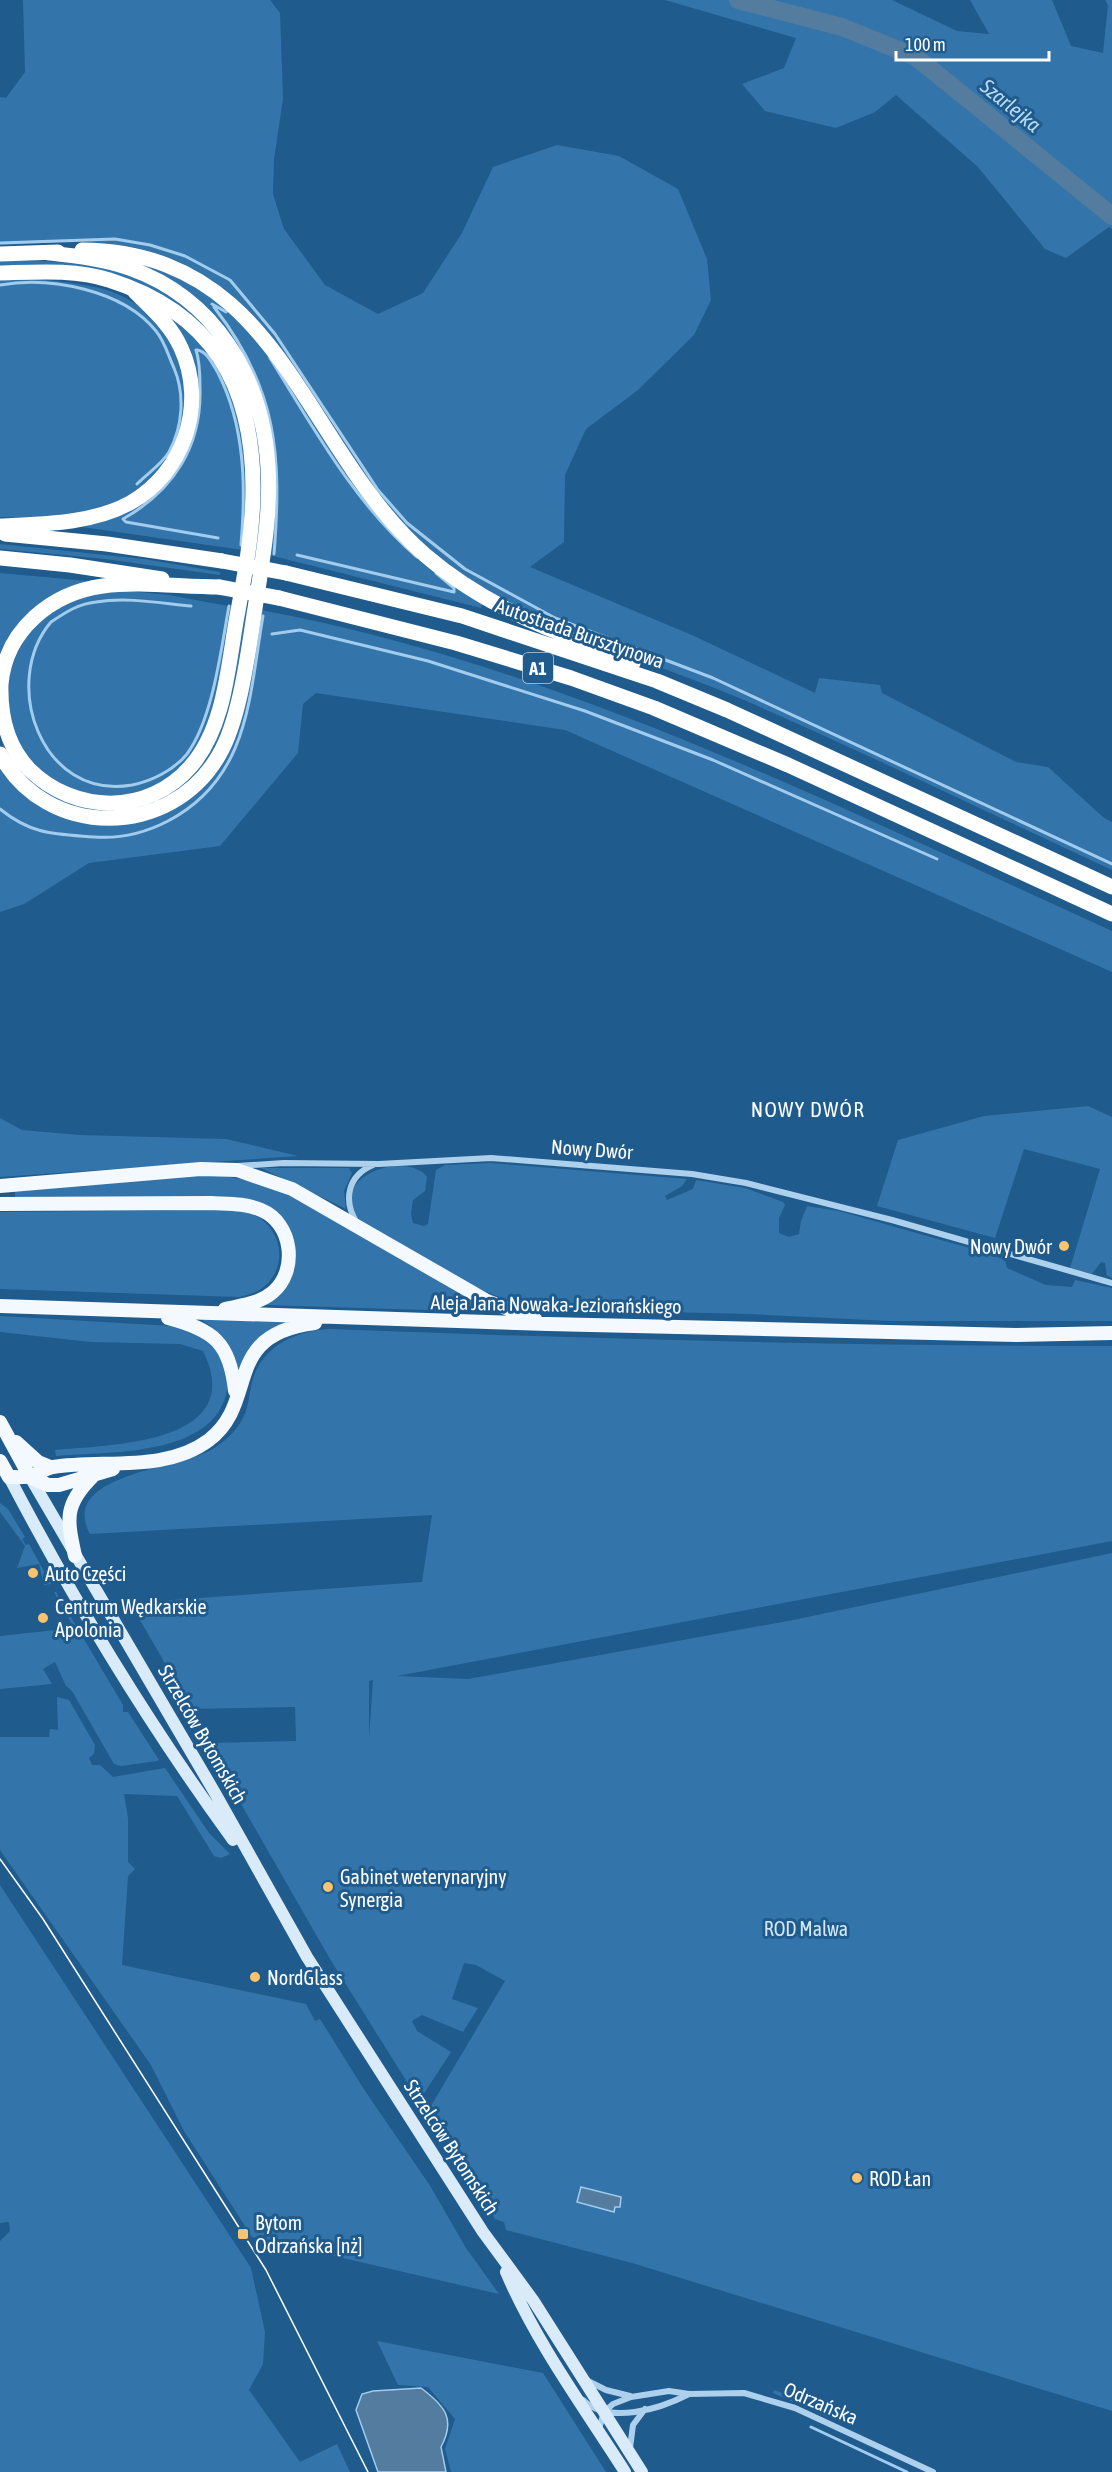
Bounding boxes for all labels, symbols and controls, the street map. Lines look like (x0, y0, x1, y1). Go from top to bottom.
scale bar (896, 24, 1049, 62)
text: 100 m (905, 34, 946, 55)
water label: Szarlejka (975, 73, 1046, 137)
street label: Autostrada Bursztynowa (493, 593, 667, 673)
road number: A1 (523, 653, 553, 683)
district label: NOWY DWÓR (751, 1097, 865, 1121)
street label: Nowy Dwór (550, 1135, 635, 1163)
place label: Nowy Dwór (970, 1235, 1053, 1258)
marker: Nowy Dwór (1057, 1239, 1071, 1253)
street label: Aleja Jana Nowaka-Jeziorańskiego (430, 1290, 682, 1318)
place label: Auto Części (45, 1562, 126, 1585)
marker: Auto Części (26, 1566, 40, 1580)
place label: Centrum Wędkarskie Apolonia (55, 1595, 207, 1641)
marker: Centrum Wędkarskie Apolonia (36, 1611, 50, 1625)
street label: Strzelców Bytomskich (154, 1660, 252, 1808)
place label: Gabinet weterynaryjny Synergia (340, 1865, 507, 1911)
marker: Gabinet weterynaryjny Synergia (321, 1880, 335, 1894)
park label: ROD Malwa (764, 1917, 848, 1940)
place label: NordGlass (267, 1966, 343, 1989)
marker: NordGlass (248, 1970, 262, 1984)
street label: Strzelców Bytomskich (400, 2075, 504, 2219)
place label: ROD Łan (869, 2167, 931, 2190)
marker: ROD Łan (850, 2171, 864, 2185)
place label: Bytom Odrzańska [nż] (255, 2211, 362, 2257)
marker: Bytom Odrzańska [nż] (236, 2227, 250, 2241)
street label: Odrzańska (780, 2377, 862, 2429)

